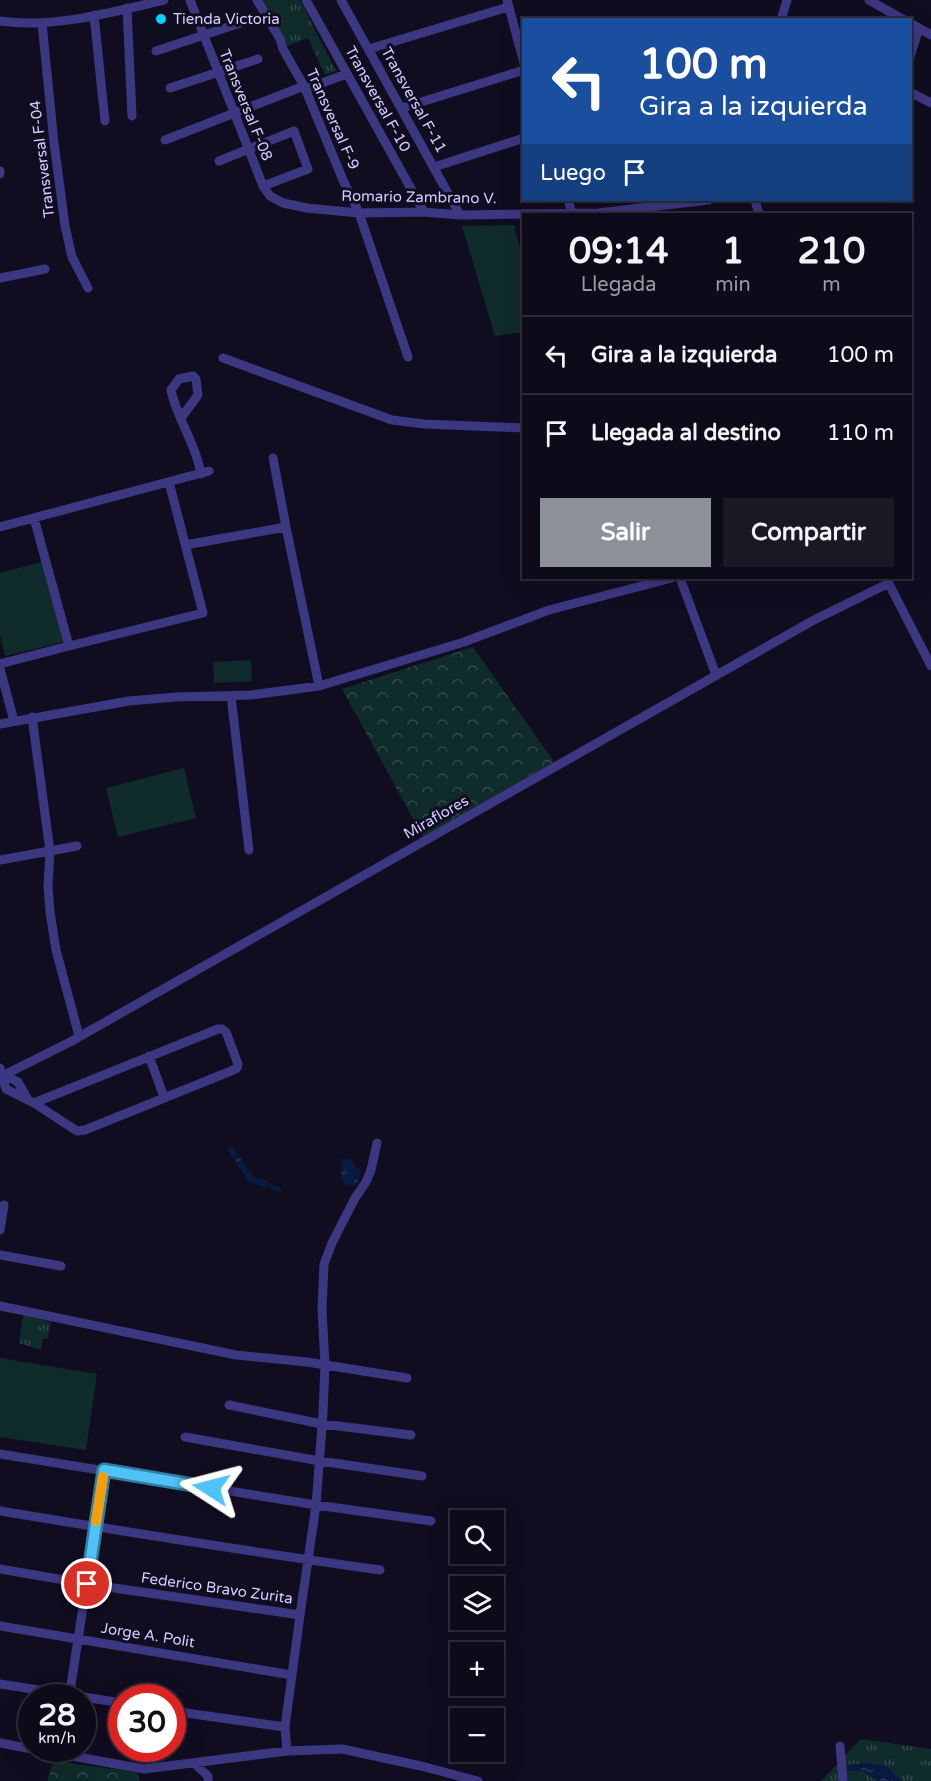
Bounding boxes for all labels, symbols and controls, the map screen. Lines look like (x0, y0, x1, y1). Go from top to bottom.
place label: Tienda Victoria (173, 10, 280, 28)
marker: Tienda Victoria (154, 12, 168, 26)
text: 100 m (639, 39, 768, 90)
icon: left (540, 42, 618, 120)
street label: Transversal F-10 (341, 43, 415, 155)
street label: Transversal F-11 (377, 44, 451, 156)
street label: Transversal F-08 (216, 47, 276, 163)
street label: Transversal F-9 (303, 66, 363, 172)
text: Gira a la izquierda (639, 90, 868, 123)
street label: Transversal F-04 (26, 99, 58, 219)
icon: arrive (618, 156, 651, 189)
text: Luego (540, 160, 606, 186)
street label: Romario Zambrano V. (341, 187, 497, 207)
text: 09:14 (569, 230, 669, 273)
text: 1 (722, 230, 744, 273)
text: 210 (797, 230, 865, 273)
text: Llegada (581, 273, 656, 297)
text: min (715, 273, 751, 297)
text: m (822, 273, 841, 297)
icon: left (540, 339, 573, 372)
text: Gira a la izquierda (591, 342, 777, 368)
text: 100 m (827, 342, 894, 368)
icon: arrive (540, 417, 573, 450)
text: Llegada al destino (591, 420, 781, 446)
text: 110 m (827, 420, 894, 446)
button: Salir (540, 498, 711, 567)
button: Compartir (723, 498, 894, 567)
street label: Miraflores (400, 791, 472, 843)
position arrow (179, 1456, 243, 1520)
map controls (450, 1510, 504, 1762)
button: search (450, 1510, 504, 1564)
pin (61, 1558, 112, 1609)
icon: arrive (70, 1567, 103, 1600)
street label: Federico Bravo Zurita (140, 1568, 294, 1608)
button: layers (450, 1576, 504, 1630)
street label: Jorge A. Polit (100, 1619, 196, 1651)
button: + (450, 1642, 504, 1696)
speed limit sign: 30 (108, 1684, 186, 1762)
text: 28 (38, 1697, 76, 1734)
button: − (450, 1708, 504, 1762)
text: km/h (38, 1729, 76, 1747)

